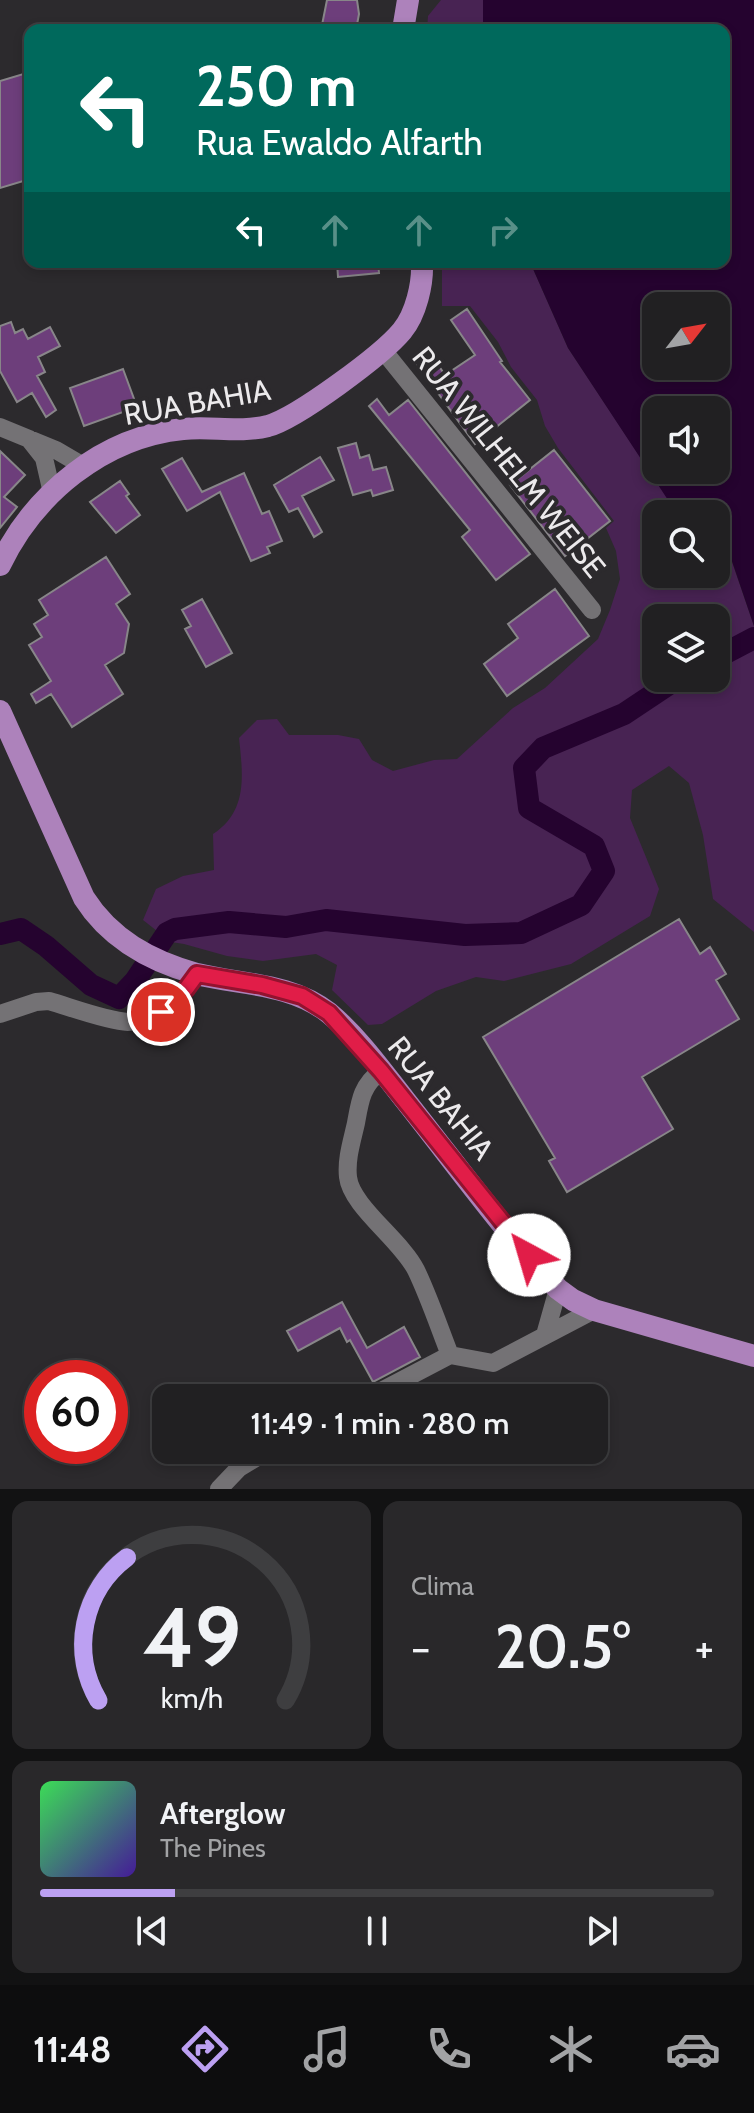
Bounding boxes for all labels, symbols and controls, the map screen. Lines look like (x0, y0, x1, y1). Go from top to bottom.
text: 250 m (196, 52, 357, 120)
icon: left (64, 56, 168, 160)
text: Rua Ewaldo Alfarth (196, 120, 483, 164)
icon: left (229, 208, 273, 252)
icon: ahead (313, 208, 357, 252)
icon: ahead (397, 208, 441, 252)
icon: right (481, 208, 525, 252)
north arrow (642, 292, 730, 380)
map controls (642, 292, 730, 692)
street label: RUA WILHELM WEISE (405, 339, 613, 585)
street label: RUA BAHIA (121, 371, 274, 433)
button: sound (642, 396, 730, 484)
button: search (642, 500, 730, 588)
button: layers (642, 604, 730, 692)
pin (127, 978, 195, 1046)
icon: arrive (139, 990, 183, 1034)
street label: RUA BAHIA (380, 1029, 502, 1168)
position arrow (487, 1213, 571, 1297)
speed limit sign: 60 (24, 1360, 128, 1464)
text: 11:49 · 1 min · 280 m (251, 1405, 509, 1442)
text: Clima (411, 1570, 474, 1602)
text: 49 (142, 1587, 241, 1688)
text: 20.5° (495, 1610, 630, 1683)
text: − (411, 1621, 430, 1674)
text: + (695, 1621, 714, 1674)
text: km/h (160, 1680, 223, 1715)
text: Afterglow (160, 1795, 286, 1832)
text: The Pines (160, 1832, 266, 1864)
icon: previous (130, 1909, 174, 1953)
icon: pause (355, 1909, 399, 1953)
icon: next (580, 1909, 624, 1953)
icon: directions (177, 2021, 233, 2077)
icon: music (299, 2021, 355, 2077)
icon: phone (421, 2021, 477, 2077)
icon: climate (543, 2021, 599, 2077)
icon: car (665, 2021, 721, 2077)
text: 11:48 (33, 2027, 112, 2071)

